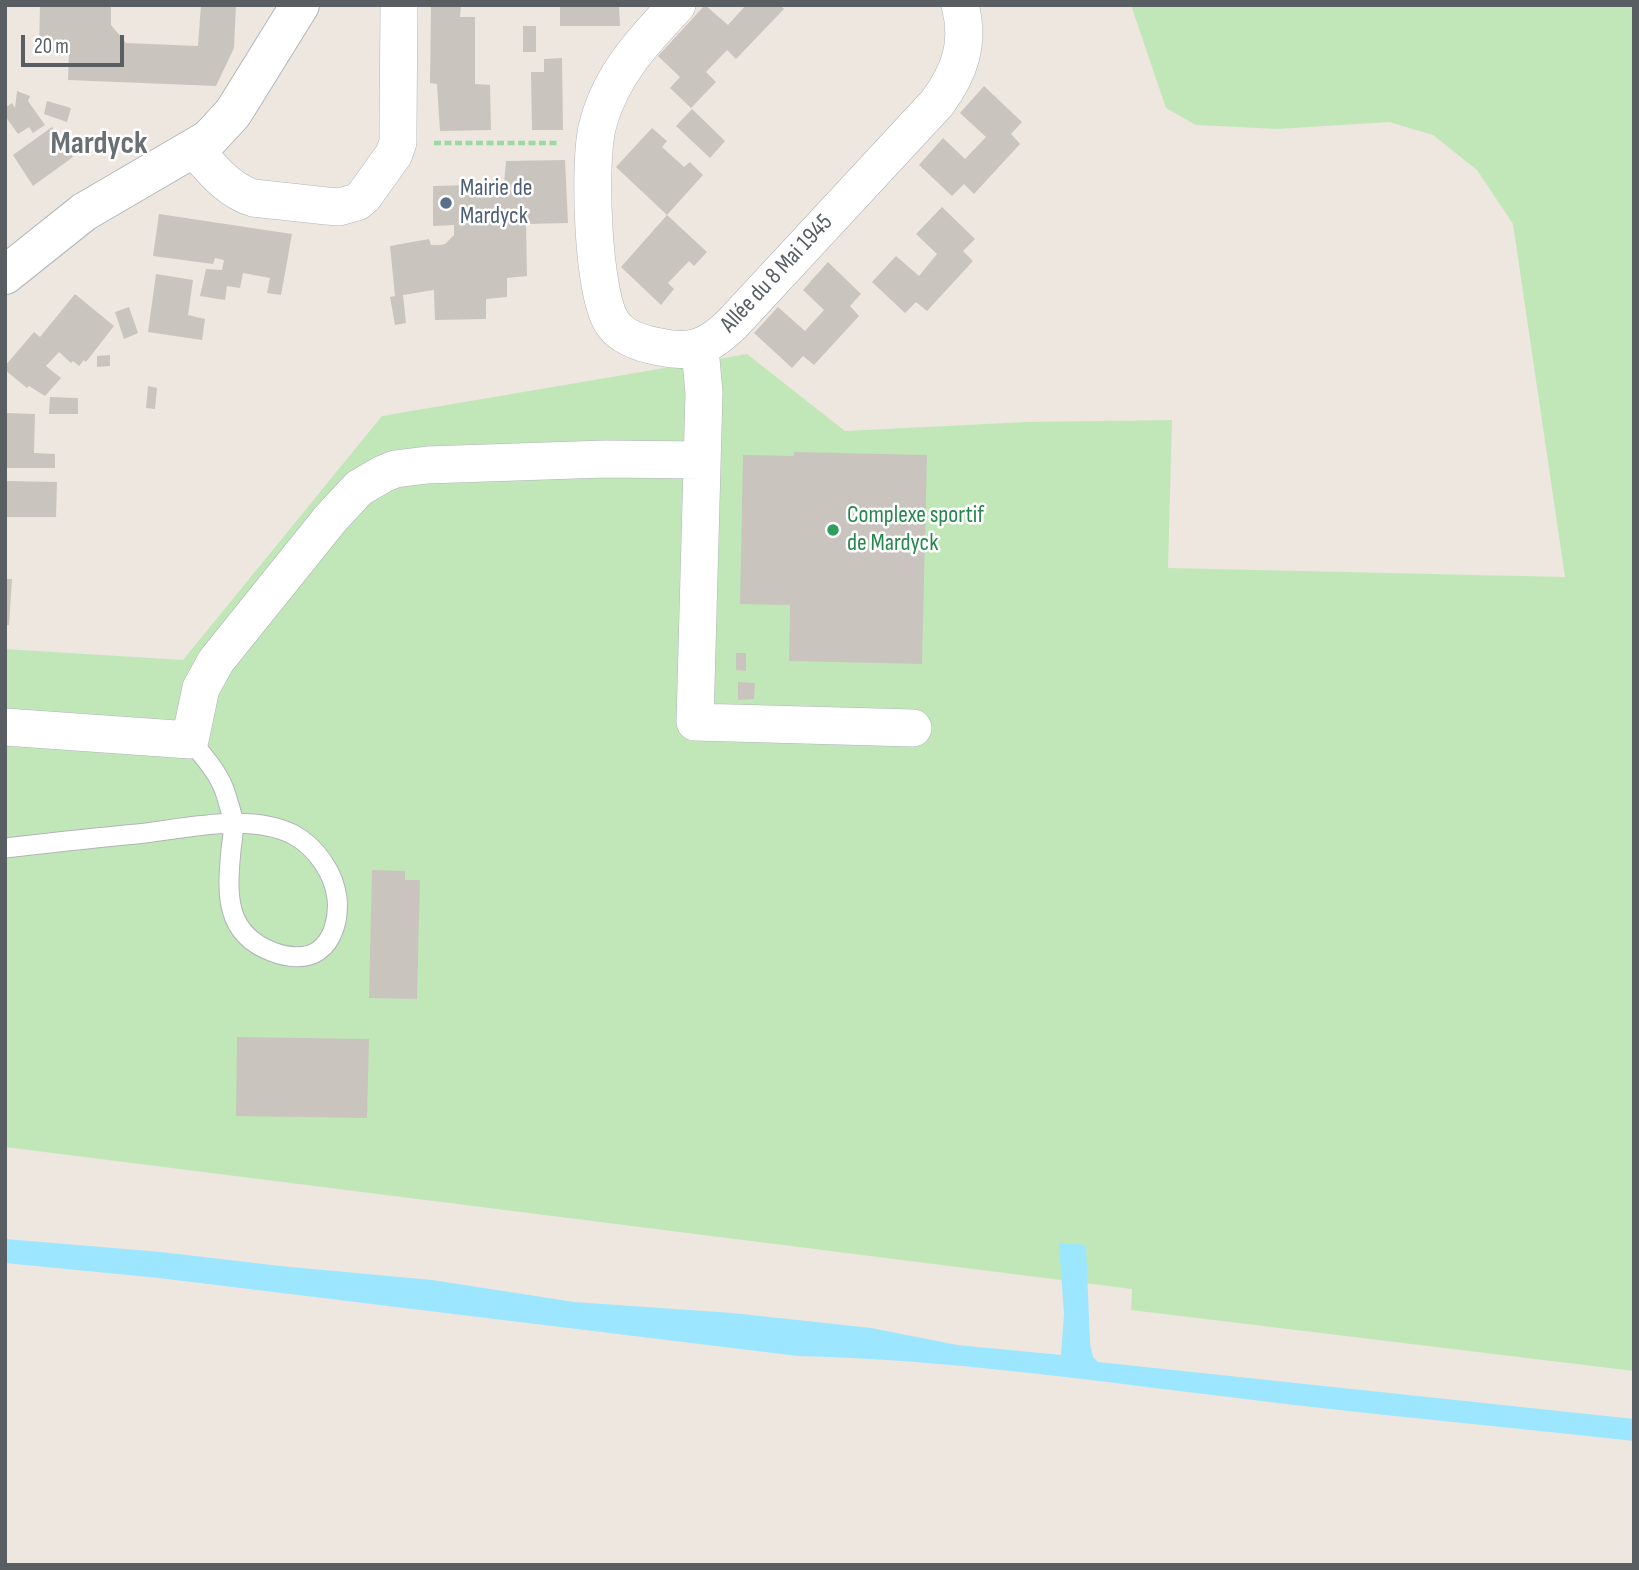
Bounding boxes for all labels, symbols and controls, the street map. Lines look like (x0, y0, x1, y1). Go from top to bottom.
scale bar (24, 21, 128, 65)
text: 20 m (34, 34, 69, 59)
district label: Mardyck (51, 126, 147, 164)
place label: Mairie de Mardyck (460, 175, 532, 231)
marker: Mairie de Mardyck (438, 195, 454, 211)
street label: Allée du 8 Mai 1945 (715, 209, 839, 339)
place label: Complexe sportif de Mardyck (847, 502, 984, 558)
marker: Complexe sportif de Mardyck (825, 522, 841, 538)

